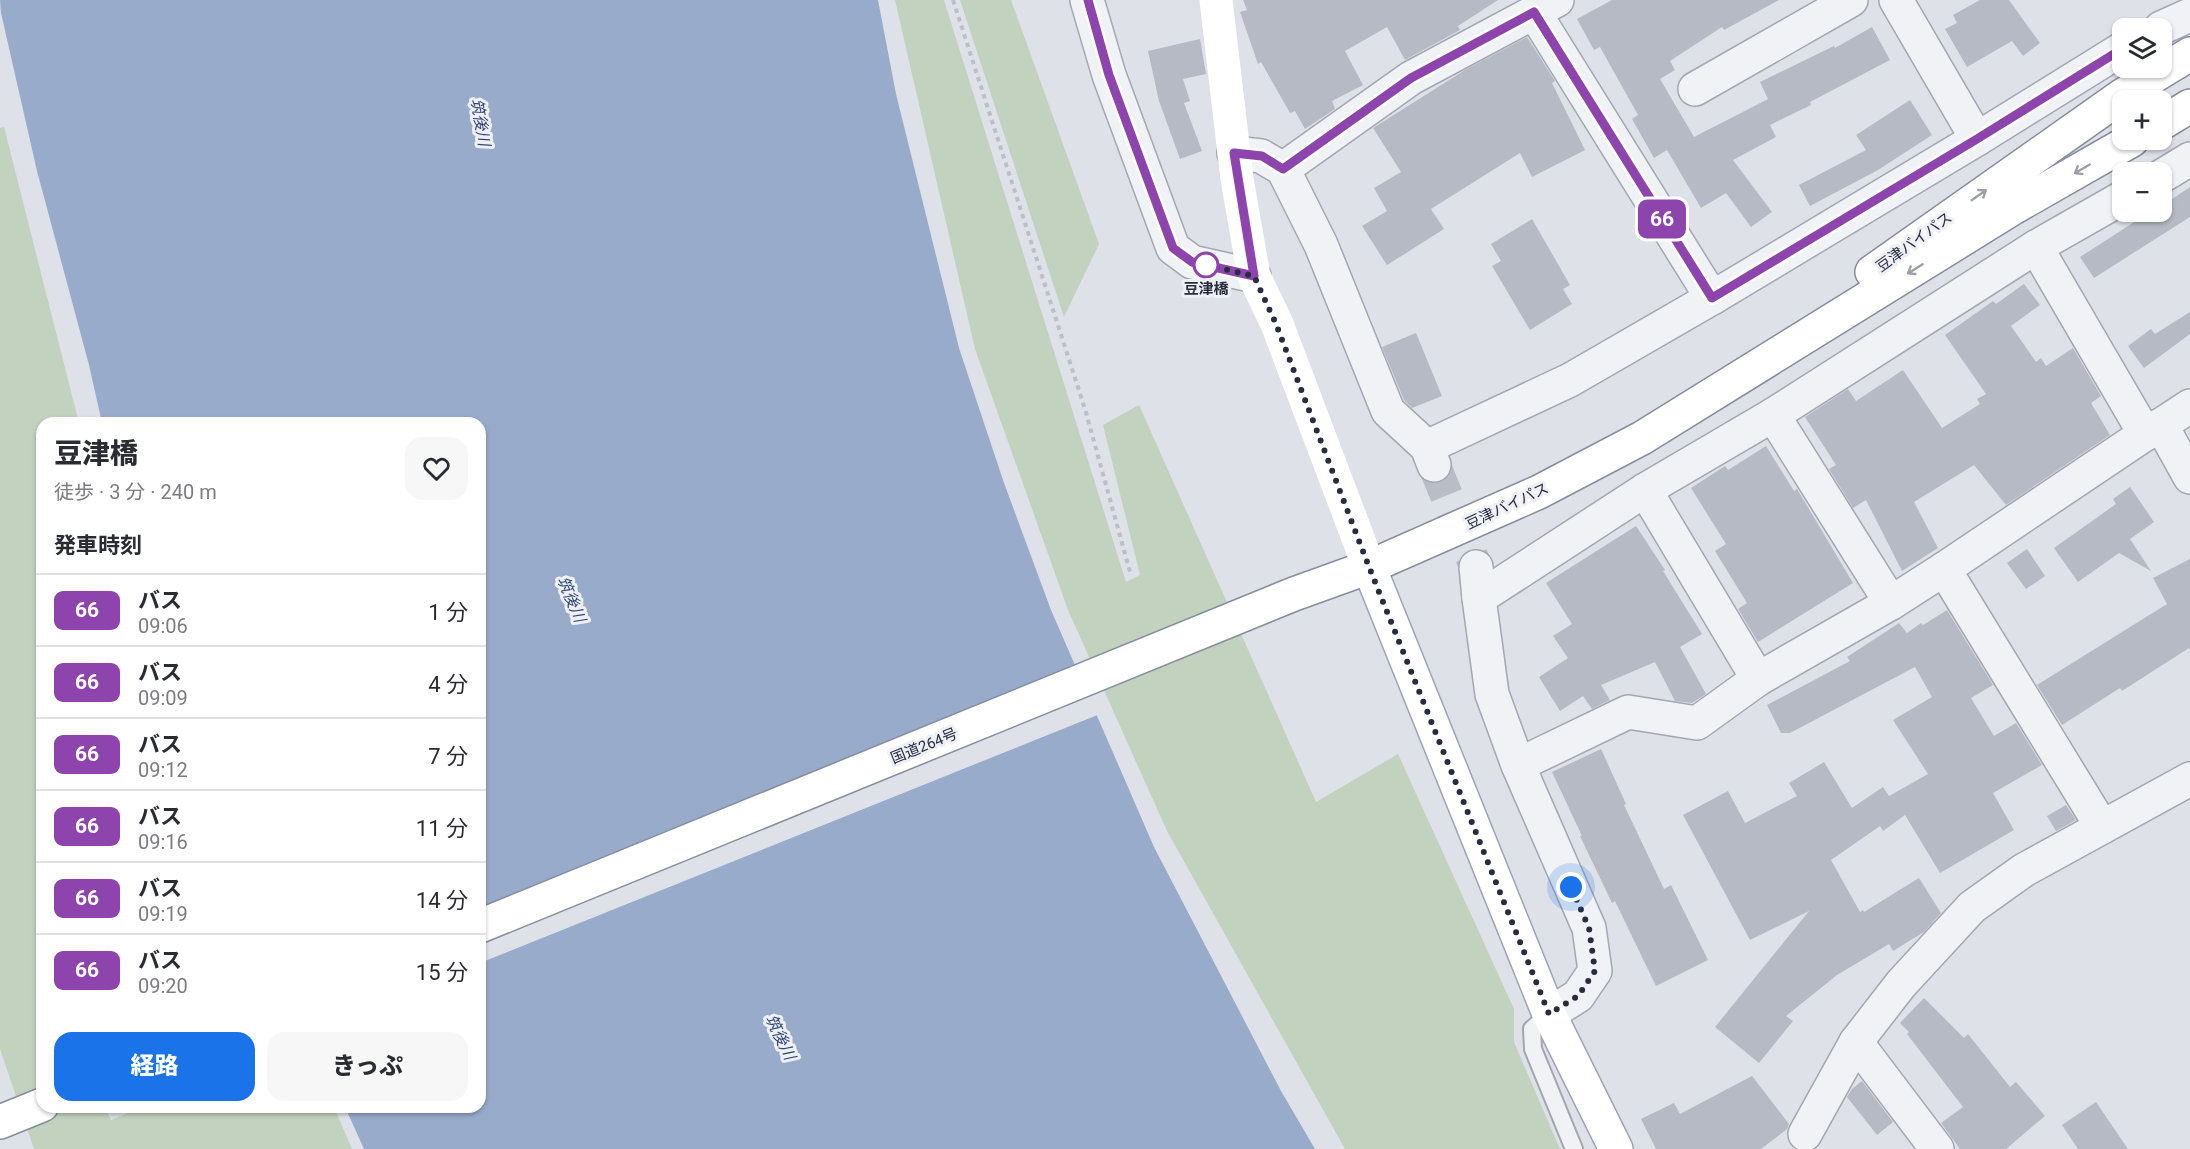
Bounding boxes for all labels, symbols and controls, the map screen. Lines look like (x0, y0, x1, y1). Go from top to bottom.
map controls (2112, 18, 2172, 222)
button: layers (2112, 18, 2172, 78)
button: + (2112, 90, 2172, 150)
water label: 筑後川 (467, 97, 494, 149)
button: − (2112, 162, 2172, 222)
one-way arrow (2074, 163, 2091, 175)
one-way arrow (1971, 189, 1987, 201)
line badge: 66 (1635, 200, 1689, 238)
text: 66 (1650, 207, 1674, 231)
street label: 豆津バイパス (1872, 208, 1956, 276)
marker: 豆津橋 (1193, 252, 1219, 278)
one-way arrow (1907, 264, 1924, 276)
place label: 豆津橋 (1183, 280, 1229, 298)
text: 豆津橋 (54, 437, 138, 470)
button: heart (405, 437, 468, 500)
street label: 豆津バイパス (1463, 479, 1551, 533)
text: 徒歩 · 3 分 · 240 m (54, 480, 217, 504)
text: 発車時刻 (54, 533, 142, 558)
water label: 筑後川 (553, 573, 590, 627)
text: バス (138, 588, 182, 613)
text: 66 (75, 598, 99, 622)
text: 1 分 (428, 600, 468, 625)
text: 09:06 (138, 614, 188, 638)
text: バス (138, 660, 182, 685)
text: 66 (75, 670, 99, 694)
text: 4 分 (428, 672, 468, 697)
text: 09:09 (138, 686, 188, 710)
street label: 国道264号 (888, 724, 960, 768)
text: バス (138, 732, 182, 757)
text: 66 (75, 742, 99, 766)
text: 7 分 (428, 744, 468, 769)
text: 09:12 (138, 758, 188, 782)
text: バス (138, 804, 182, 829)
text: 66 (75, 814, 99, 838)
text: 11 分 (416, 816, 468, 841)
text: 09:16 (138, 830, 188, 854)
your location (1556, 872, 1586, 902)
text: バス (138, 876, 182, 901)
text: 66 (75, 886, 99, 910)
text: 14 分 (416, 888, 468, 913)
text: 09:19 (138, 902, 188, 926)
text: バス (138, 948, 182, 973)
text: 66 (75, 958, 99, 982)
text: 15 分 (416, 960, 468, 985)
text: 09:20 (138, 974, 188, 998)
water label: 筑後川 (761, 1011, 800, 1065)
button: 経路 (54, 1032, 255, 1101)
button: きっぷ (267, 1032, 468, 1101)

